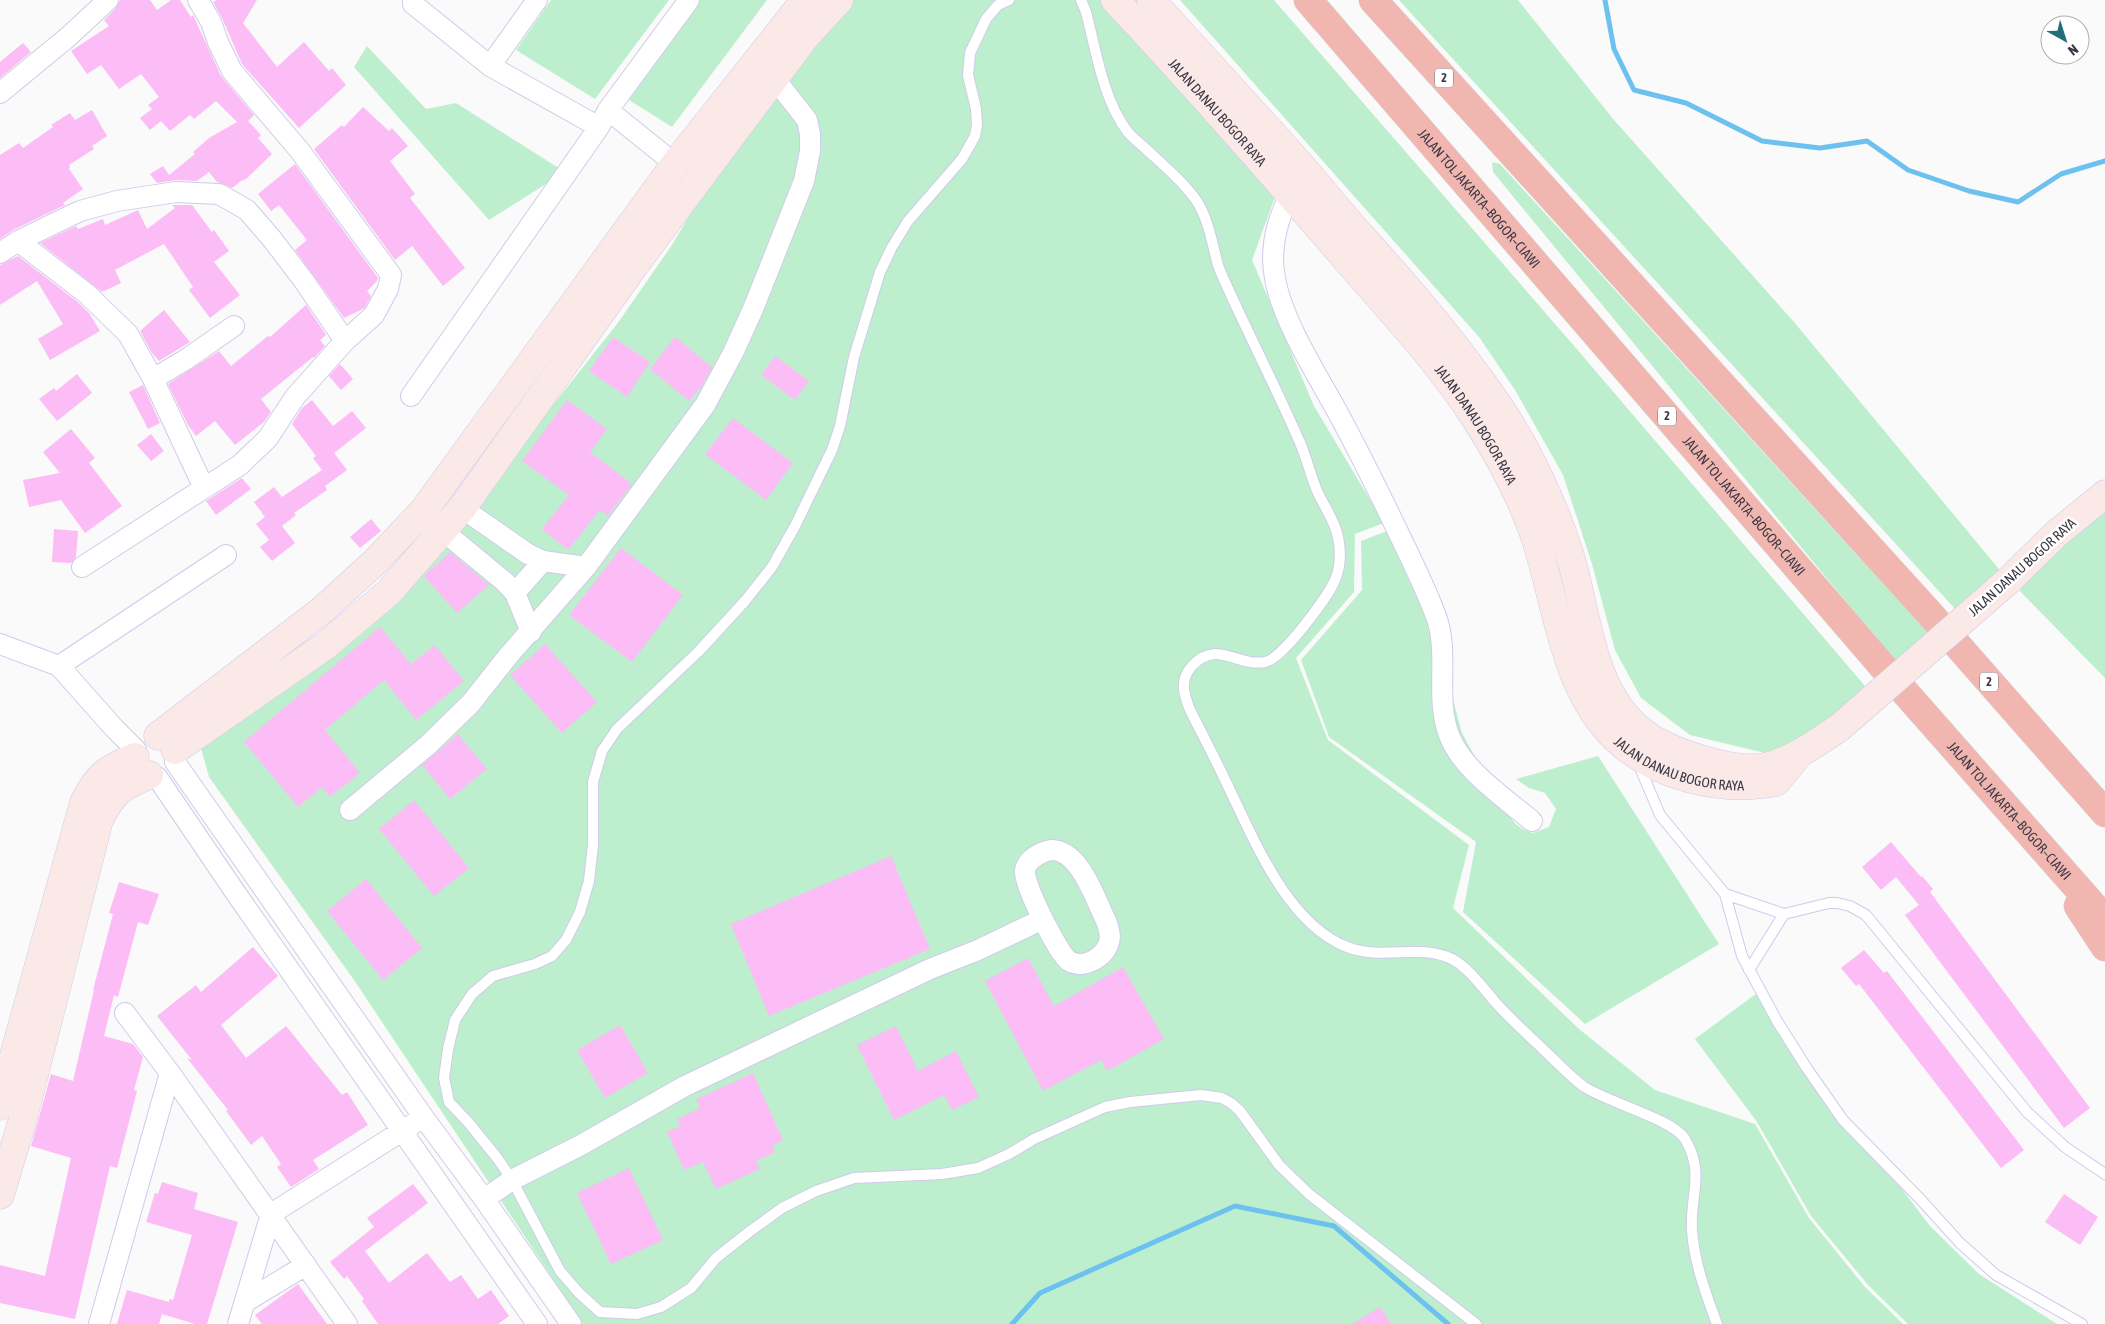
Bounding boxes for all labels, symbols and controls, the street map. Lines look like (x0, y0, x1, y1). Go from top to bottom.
north arrow (2040, 15, 2090, 65)
text: N (2065, 41, 2081, 59)
street label: JALAN DANAU BOGOR RAYA (1165, 55, 1270, 169)
road number: 2 (1435, 68, 1453, 88)
street label: JALAN TOL JAKARTA–BOGOR–CIAWI (1415, 126, 1544, 271)
street label: JALAN DANAU BOGOR RAYA (1432, 362, 1520, 487)
road number: 2 (1658, 406, 1676, 426)
street label: JALAN TOL JAKARTA–BOGOR–CIAWI (1680, 433, 1809, 579)
street label: JALAN DANAU BOGOR RAYA (1965, 515, 2079, 619)
road number: 2 (1980, 672, 1998, 692)
street label: JALAN DANAU BOGOR RAYA (1611, 733, 1744, 793)
street label: JALAN TOL JAKARTA–BOGOR–CIAWI (1944, 738, 2075, 883)

